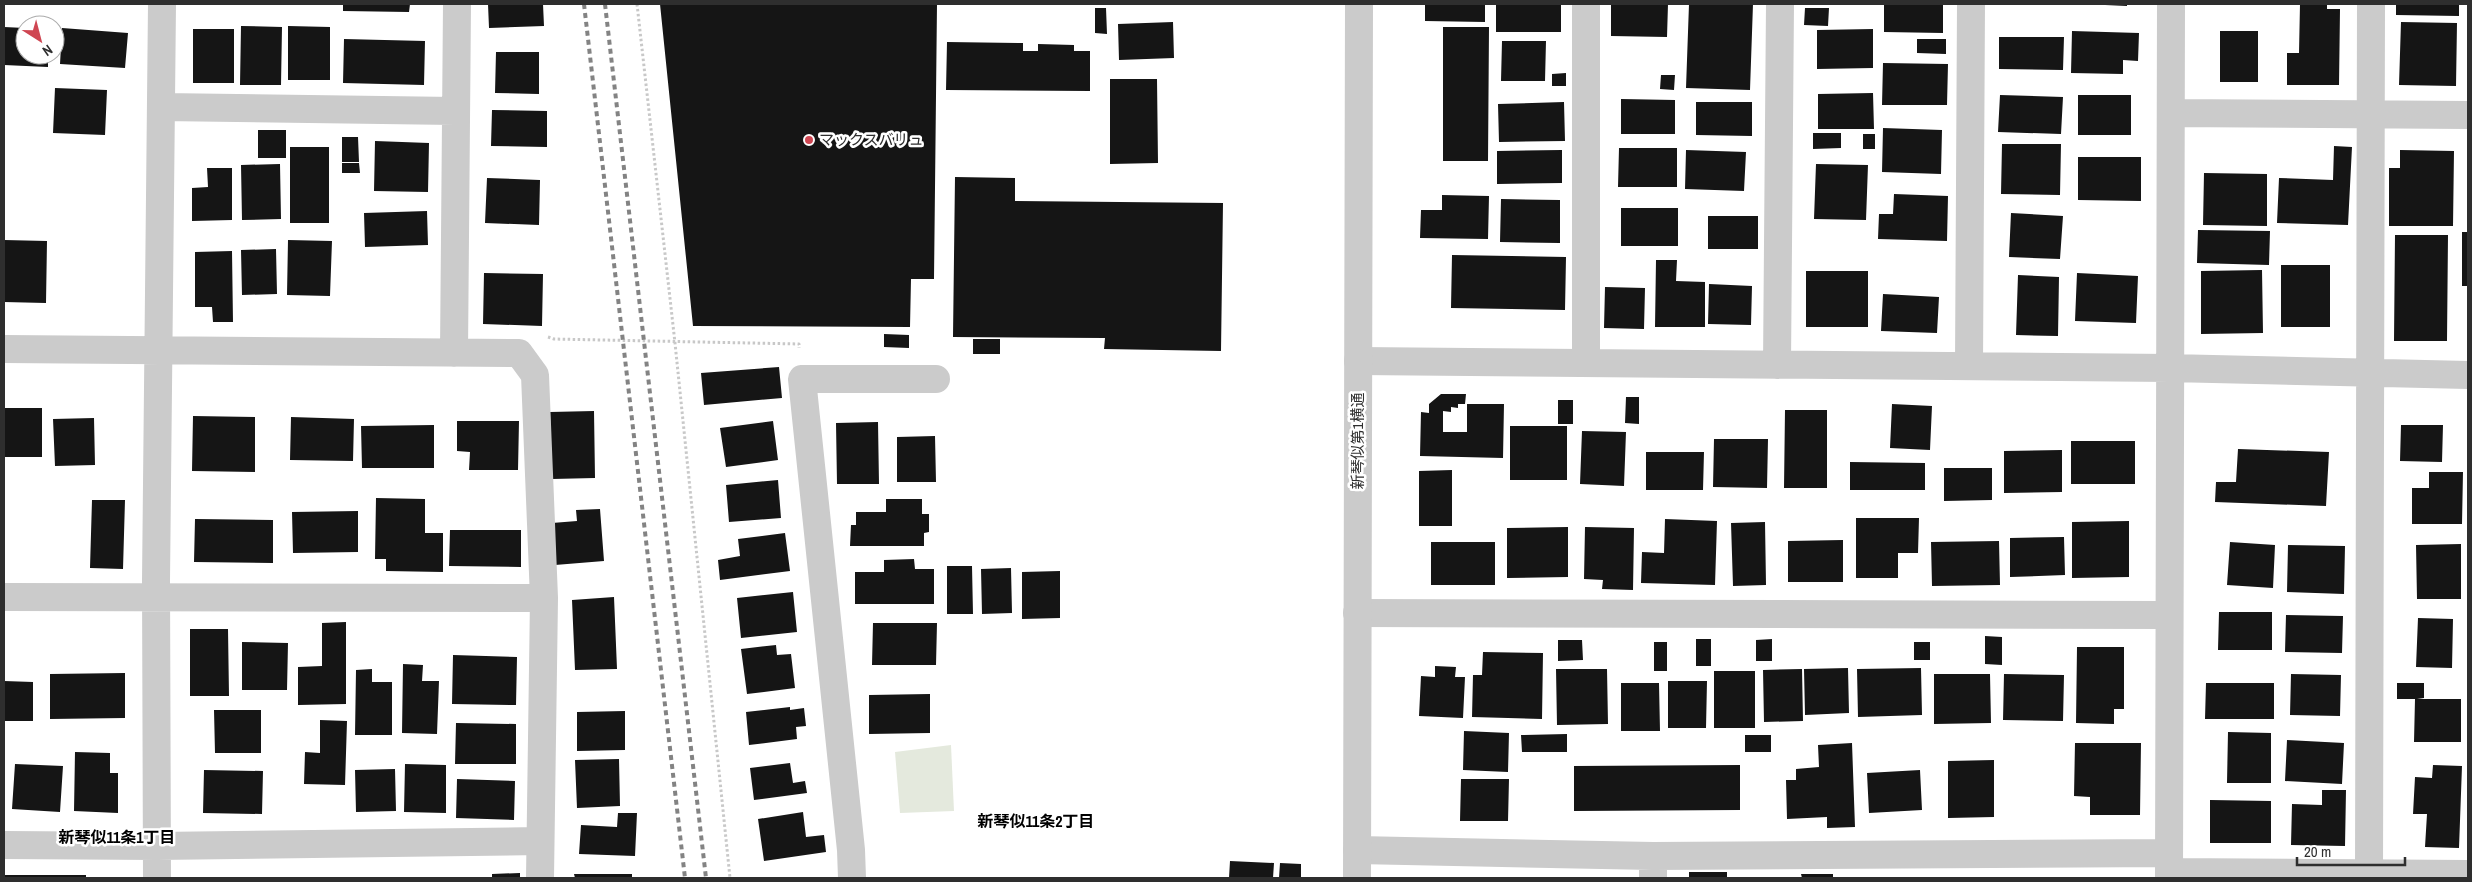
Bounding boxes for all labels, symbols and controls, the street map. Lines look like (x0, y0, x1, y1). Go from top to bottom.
north arrow (15, 15, 65, 65)
text: N (39, 41, 56, 60)
place label: マックスバリュ (819, 129, 924, 150)
marker: マックスバリュ (803, 134, 815, 146)
street label: 新琴似第1横通 (1347, 393, 1368, 489)
district label: 新琴似11条2丁目 (977, 810, 1095, 832)
district label: 新琴似11条1丁目 (58, 826, 176, 848)
scale bar (2297, 834, 2404, 866)
text: 20 m (2304, 841, 2331, 862)

